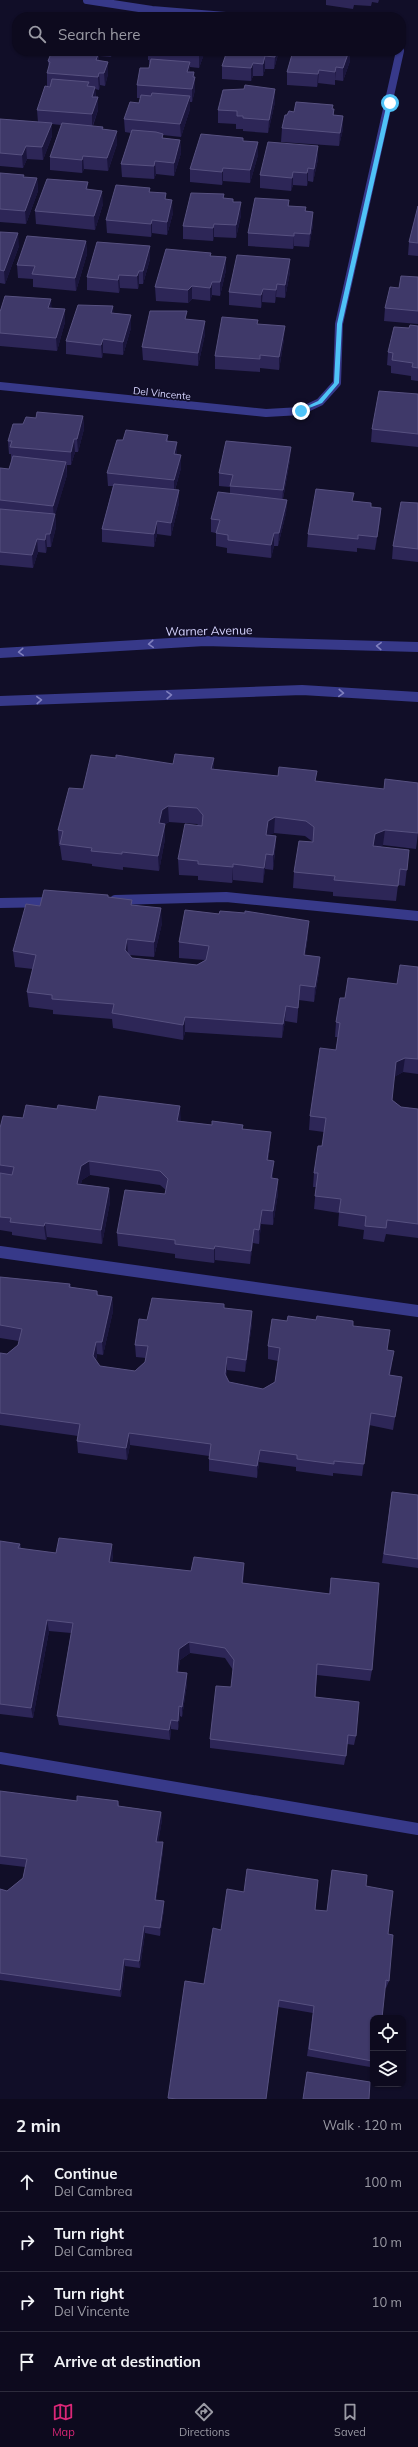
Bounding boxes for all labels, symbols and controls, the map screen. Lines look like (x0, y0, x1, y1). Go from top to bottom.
search box (12, 12, 406, 56)
icon: search (26, 23, 48, 45)
text: Search here (58, 25, 140, 44)
route start (381, 94, 399, 112)
street label: Del Vincente (132, 384, 192, 403)
route end (292, 402, 310, 420)
street label: Warner Avenue (165, 622, 253, 639)
one-way arrow (148, 640, 154, 649)
one-way arrow (376, 642, 382, 650)
one-way arrow (18, 648, 24, 657)
one-way arrow (338, 688, 344, 697)
one-way arrow (166, 691, 172, 699)
one-way arrow (36, 695, 42, 704)
map controls (370, 2015, 406, 2087)
button: locate (370, 2015, 406, 2051)
button: layers (370, 2051, 406, 2087)
text: 2 min (16, 2115, 61, 2136)
text: Walk · 120 m (323, 2117, 402, 2133)
text: Continue (54, 2164, 117, 2183)
icon: ahead (16, 2171, 38, 2193)
text: 100 m (364, 2174, 402, 2190)
text: Del Cambrea (54, 2183, 132, 2199)
text: Turn right (54, 2224, 124, 2243)
icon: right (16, 2231, 38, 2253)
text: 10 m (372, 2234, 402, 2250)
text: Del Cambrea (54, 2243, 132, 2259)
text: Turn right (54, 2284, 124, 2303)
icon: right (16, 2291, 38, 2313)
text: 10 m (372, 2294, 402, 2310)
text: Del Vincente (54, 2303, 130, 2319)
icon: arrive (16, 2351, 38, 2373)
text: Arrive at destination (54, 2352, 201, 2371)
tab: Map (52, 2401, 75, 2439)
tab: Directions (179, 2401, 230, 2439)
tab: Saved (334, 2401, 366, 2439)

